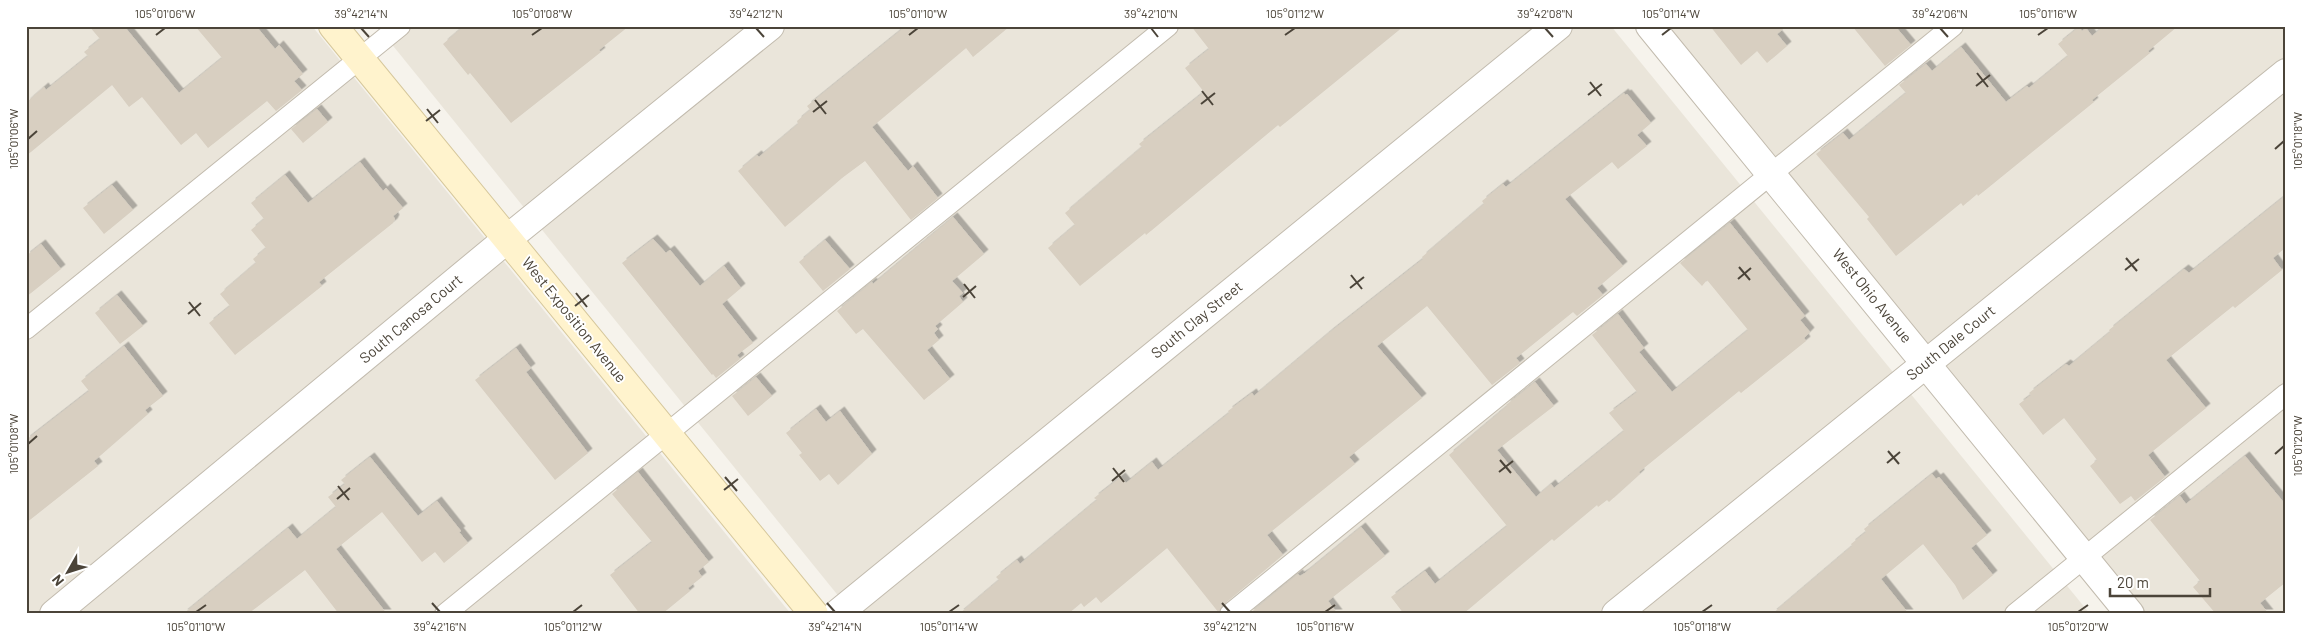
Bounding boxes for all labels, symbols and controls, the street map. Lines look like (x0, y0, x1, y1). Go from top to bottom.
text: 105°01'06"W (135, 6, 196, 20)
text: 39°42'14"N (334, 6, 388, 20)
text: 105°01'08"W (512, 6, 573, 20)
text: 39°42'12"N (729, 6, 783, 20)
text: 105°01'10"W (889, 6, 948, 20)
text: 39°42'10"N (1124, 6, 1178, 20)
text: 105°01'12"W (1266, 6, 1325, 20)
text: 39°42'08"N (1517, 6, 1573, 20)
text: 105°01'14"W (1642, 6, 1701, 20)
text: 39°42'06"N (1912, 6, 1968, 20)
text: 105°01'16"W (2019, 6, 2077, 20)
text: 105°01'06"W (6, 108, 20, 169)
text: 105°01'18"W (2290, 111, 2304, 170)
street label: West Ohio Avenue (1829, 245, 1916, 346)
street label: West Exposition Avenue (519, 253, 631, 386)
street label: South Canosa Court (355, 270, 465, 366)
street label: South Clay Street (1147, 277, 1246, 362)
street label: South Dale Court (1902, 301, 1998, 384)
text: 105°01'08"W (6, 413, 20, 474)
text: 105°01'20"W (2290, 415, 2304, 476)
north arrow (42, 548, 92, 598)
scale bar (2110, 565, 2210, 597)
text: N (48, 572, 67, 589)
text: 20 m (2117, 573, 2149, 591)
text: 105°01'10"W (167, 619, 226, 633)
text: 39°42'16"N (413, 619, 467, 633)
text: 105°01'12"W (544, 619, 603, 633)
text: 39°42'14"N (808, 619, 862, 633)
text: 105°01'14"W (920, 619, 979, 633)
text: 39°42'12"N (1203, 619, 1257, 633)
text: 105°01'16"W (1296, 619, 1354, 633)
text: 105°01'18"W (1673, 619, 1732, 633)
text: 105°01'20"W (2048, 619, 2109, 633)

